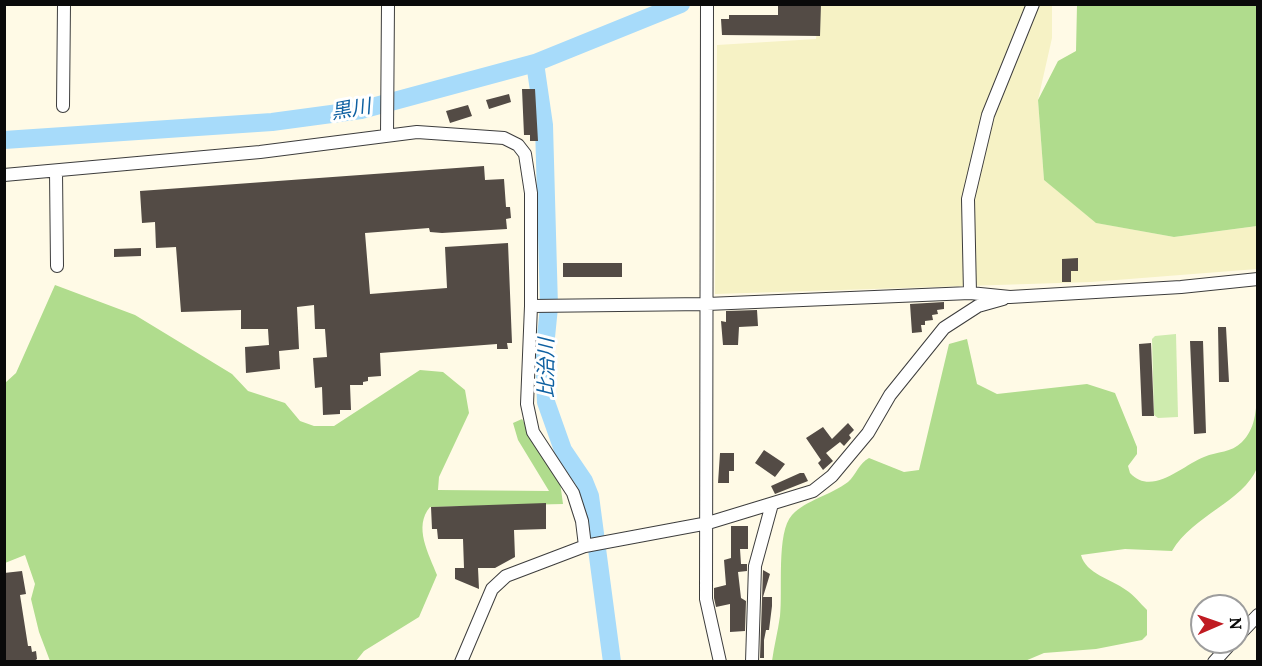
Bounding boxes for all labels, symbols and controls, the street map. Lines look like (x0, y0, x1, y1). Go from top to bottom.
water label: 黒川 (329, 95, 373, 125)
water label: 比治川 (535, 338, 559, 398)
north arrow (1190, 594, 1250, 654)
text: N (1226, 617, 1246, 630)

